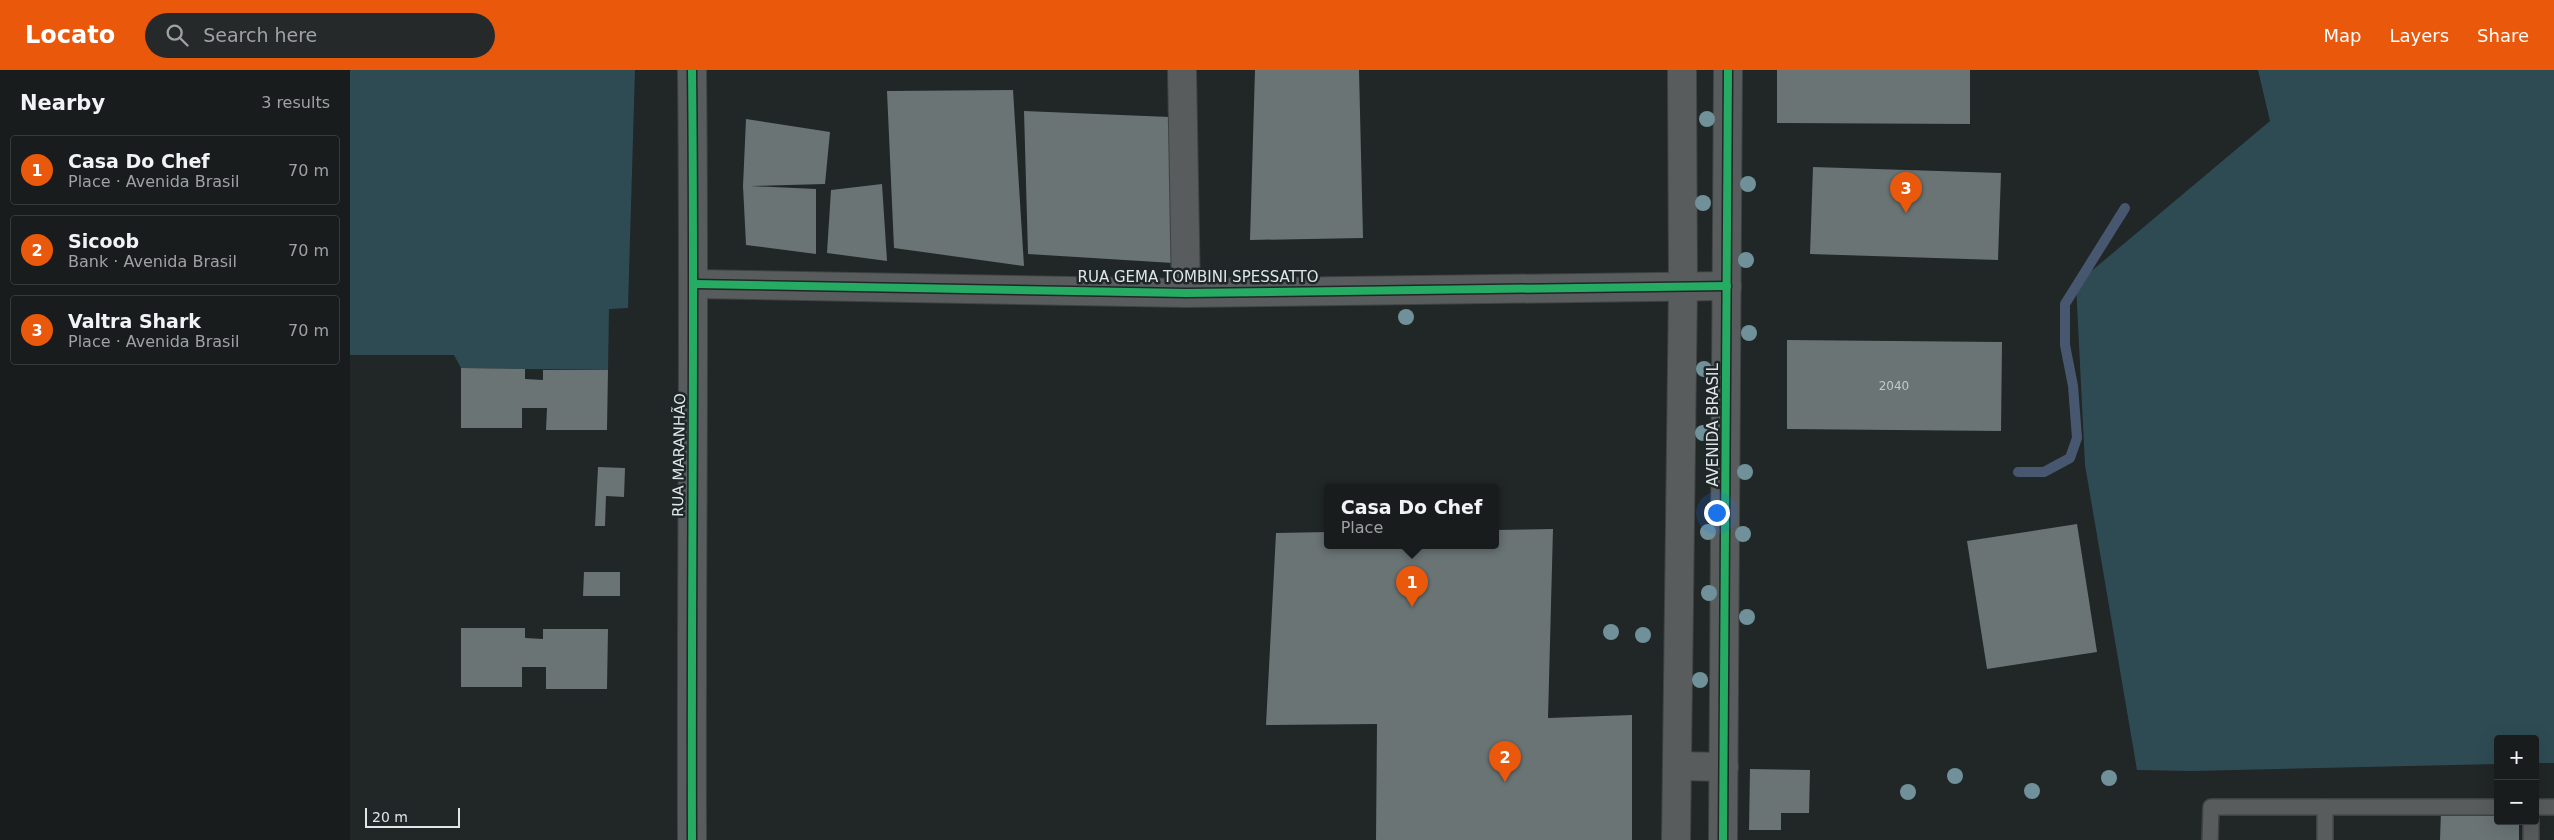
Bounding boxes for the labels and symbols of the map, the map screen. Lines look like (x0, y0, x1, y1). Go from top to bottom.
pin: 3 (1890, 172, 1922, 213)
street label: RUA GEMA TOMBINI SPESSATTO (1078, 268, 1318, 286)
street label: AVENIDA BRASIL (1704, 363, 1722, 487)
house number: 2040 (1879, 379, 1909, 393)
street label: RUA MARANHÃO (668, 393, 689, 517)
your location (1704, 500, 1730, 526)
pin: 1 (1396, 566, 1428, 607)
pin: 2 (1489, 741, 1521, 782)
scale bar (365, 805, 460, 828)

